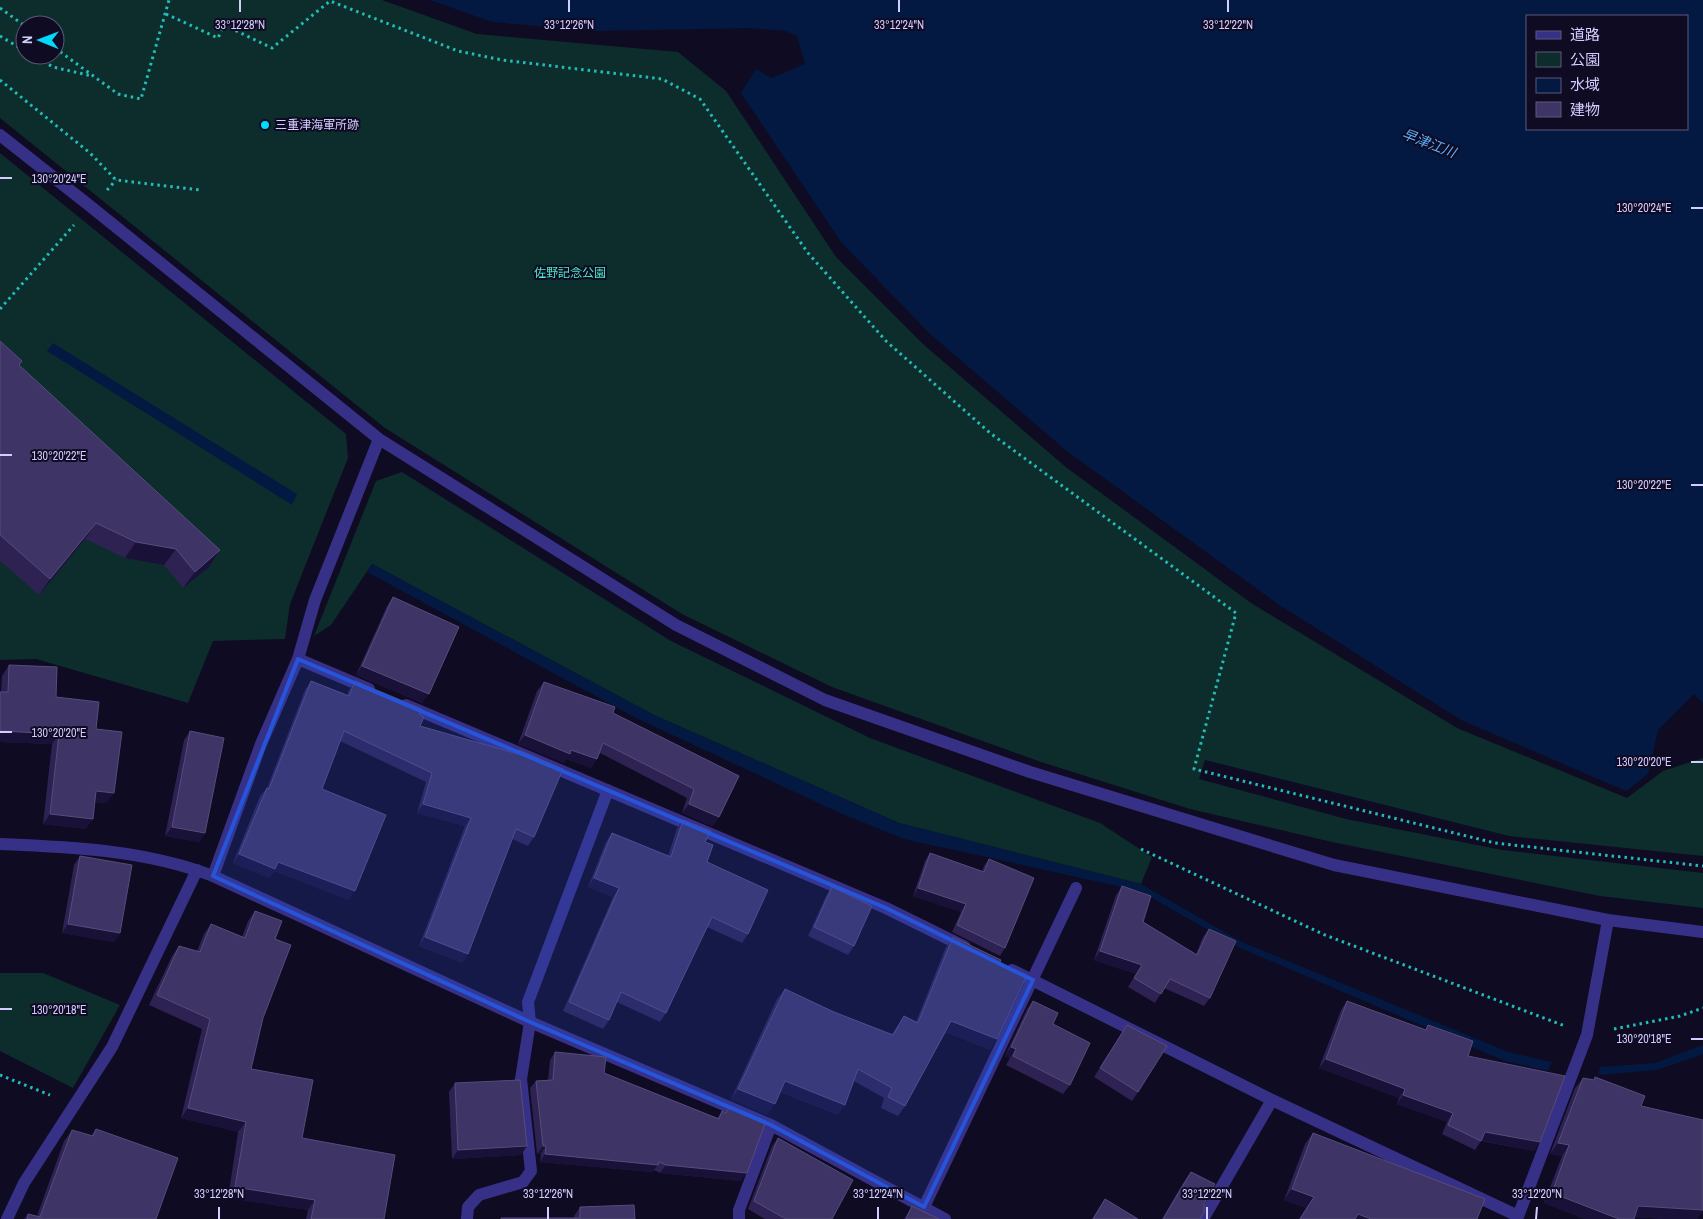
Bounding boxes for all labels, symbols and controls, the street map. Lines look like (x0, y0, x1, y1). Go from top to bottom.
north arrow (15, 15, 65, 65)
legend (1526, 15, 1688, 130)
text: 33°12'28"N (215, 17, 265, 33)
text: 33°12'26"N (544, 17, 594, 33)
text: 33°12'24"N (874, 17, 924, 33)
text: 33°12'22"N (1203, 17, 1253, 33)
text: 道路 (1570, 24, 1600, 45)
text: N (18, 35, 36, 44)
text: 公園 (1570, 49, 1600, 70)
text: 水域 (1570, 74, 1600, 95)
text: 建物 (1570, 99, 1600, 120)
place label: 三重津海軍所跡 (275, 117, 359, 133)
marker: 三重津海軍所跡 (259, 119, 271, 131)
water label: 早津江川 (1400, 125, 1460, 162)
text: 130°20'24"E (31, 171, 87, 187)
text: 130°20'24"E (1616, 200, 1672, 216)
park label: 佐野記念公園 (534, 265, 606, 281)
text: 130°20'22"E (31, 448, 87, 464)
text: 130°20'22"E (1616, 477, 1672, 493)
text: 130°20'20"E (31, 725, 87, 741)
text: 130°20'20"E (1616, 754, 1672, 770)
text: 130°20'18"E (31, 1002, 87, 1018)
text: 130°20'18"E (1616, 1031, 1672, 1047)
text: 33°12'28"N (194, 1186, 244, 1202)
text: 33°12'26"N (523, 1186, 573, 1202)
text: 33°12'24"N (853, 1186, 903, 1202)
text: 33°12'22"N (1182, 1186, 1232, 1202)
text: 33°12'20"N (1512, 1186, 1562, 1202)

